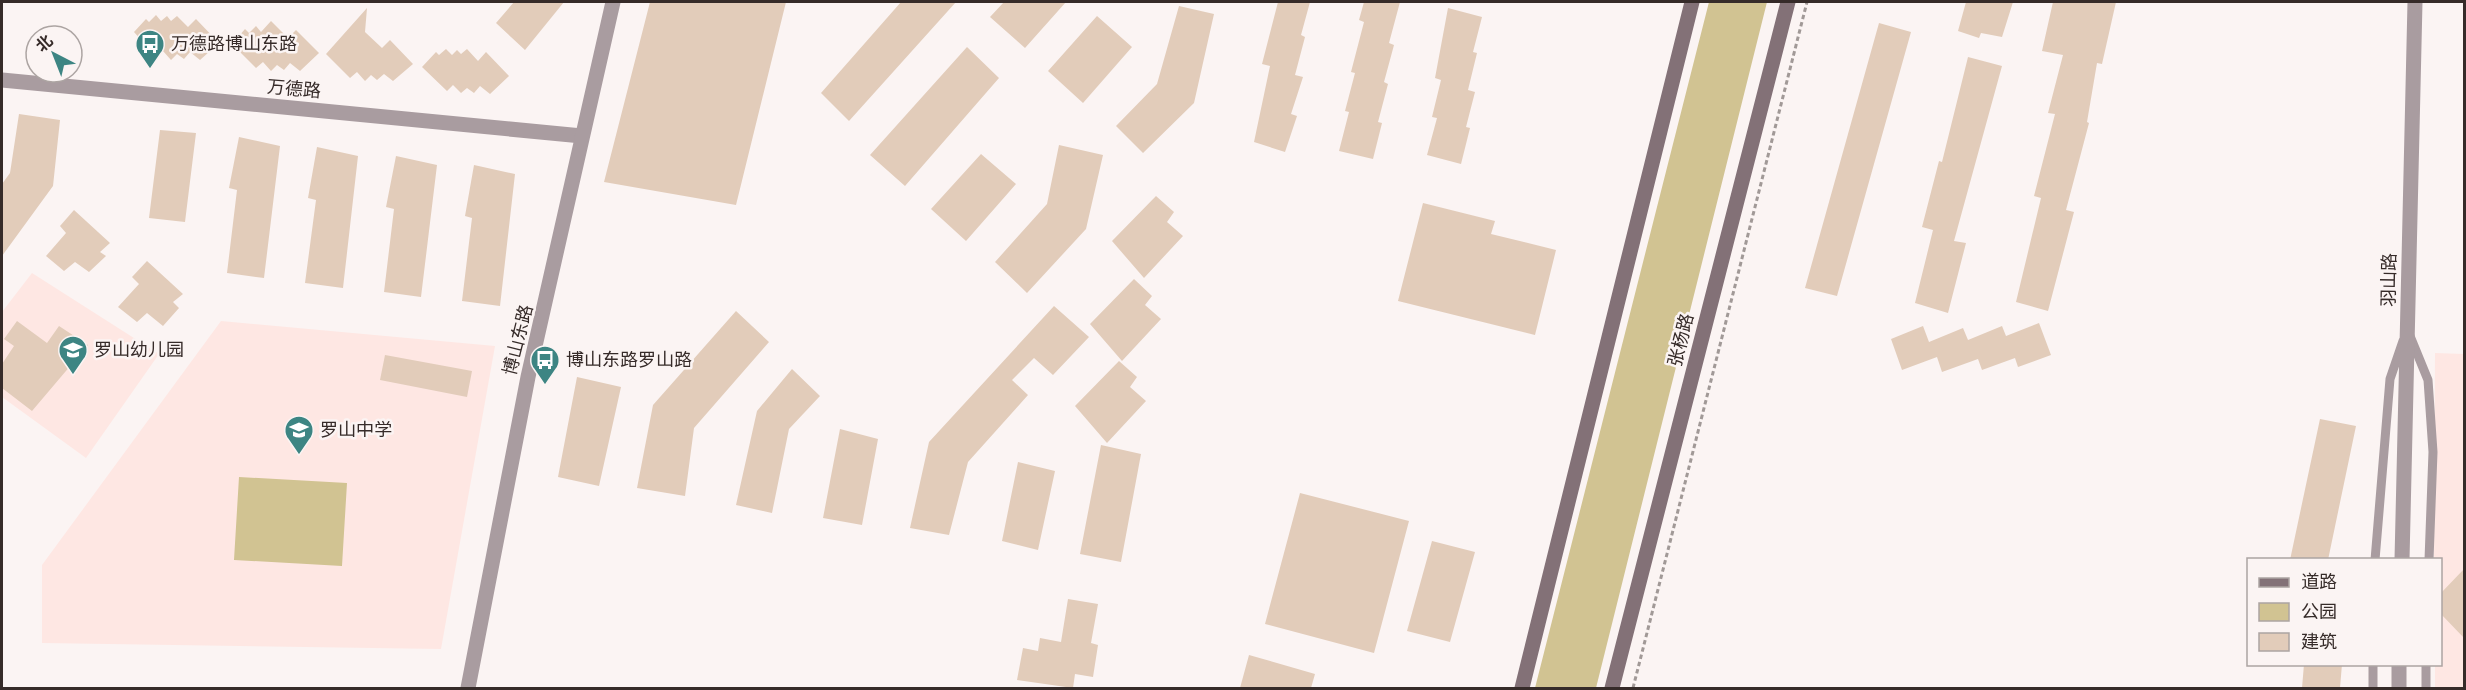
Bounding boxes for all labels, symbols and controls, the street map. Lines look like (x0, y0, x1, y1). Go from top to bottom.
north arrow (24, 24, 84, 84)
bus stop icon: 万德路博山东路 (134, 28, 166, 70)
text: 北 (31, 30, 57, 56)
place label: 万德路博山东路 (171, 32, 297, 55)
street label: 万德路 (266, 75, 322, 102)
street label: 羽山路 (2377, 253, 2400, 307)
street label: 博山东路 (498, 302, 537, 378)
street label: 张杨路 (1663, 311, 1698, 369)
school or university icon: 罗山幼儿园 (57, 334, 89, 376)
place label: 罗山幼儿园 (94, 338, 184, 361)
bus stop icon: 博山东路罗山路 (529, 344, 561, 386)
place label: 博山东路罗山路 (566, 348, 692, 371)
school or university icon: 罗山中学 (283, 414, 315, 456)
place label: 罗山中学 (320, 418, 392, 441)
legend (2247, 558, 2442, 666)
text: 道路 (2301, 570, 2337, 593)
text: 公园 (2301, 600, 2337, 623)
text: 建筑 (2301, 630, 2337, 653)

